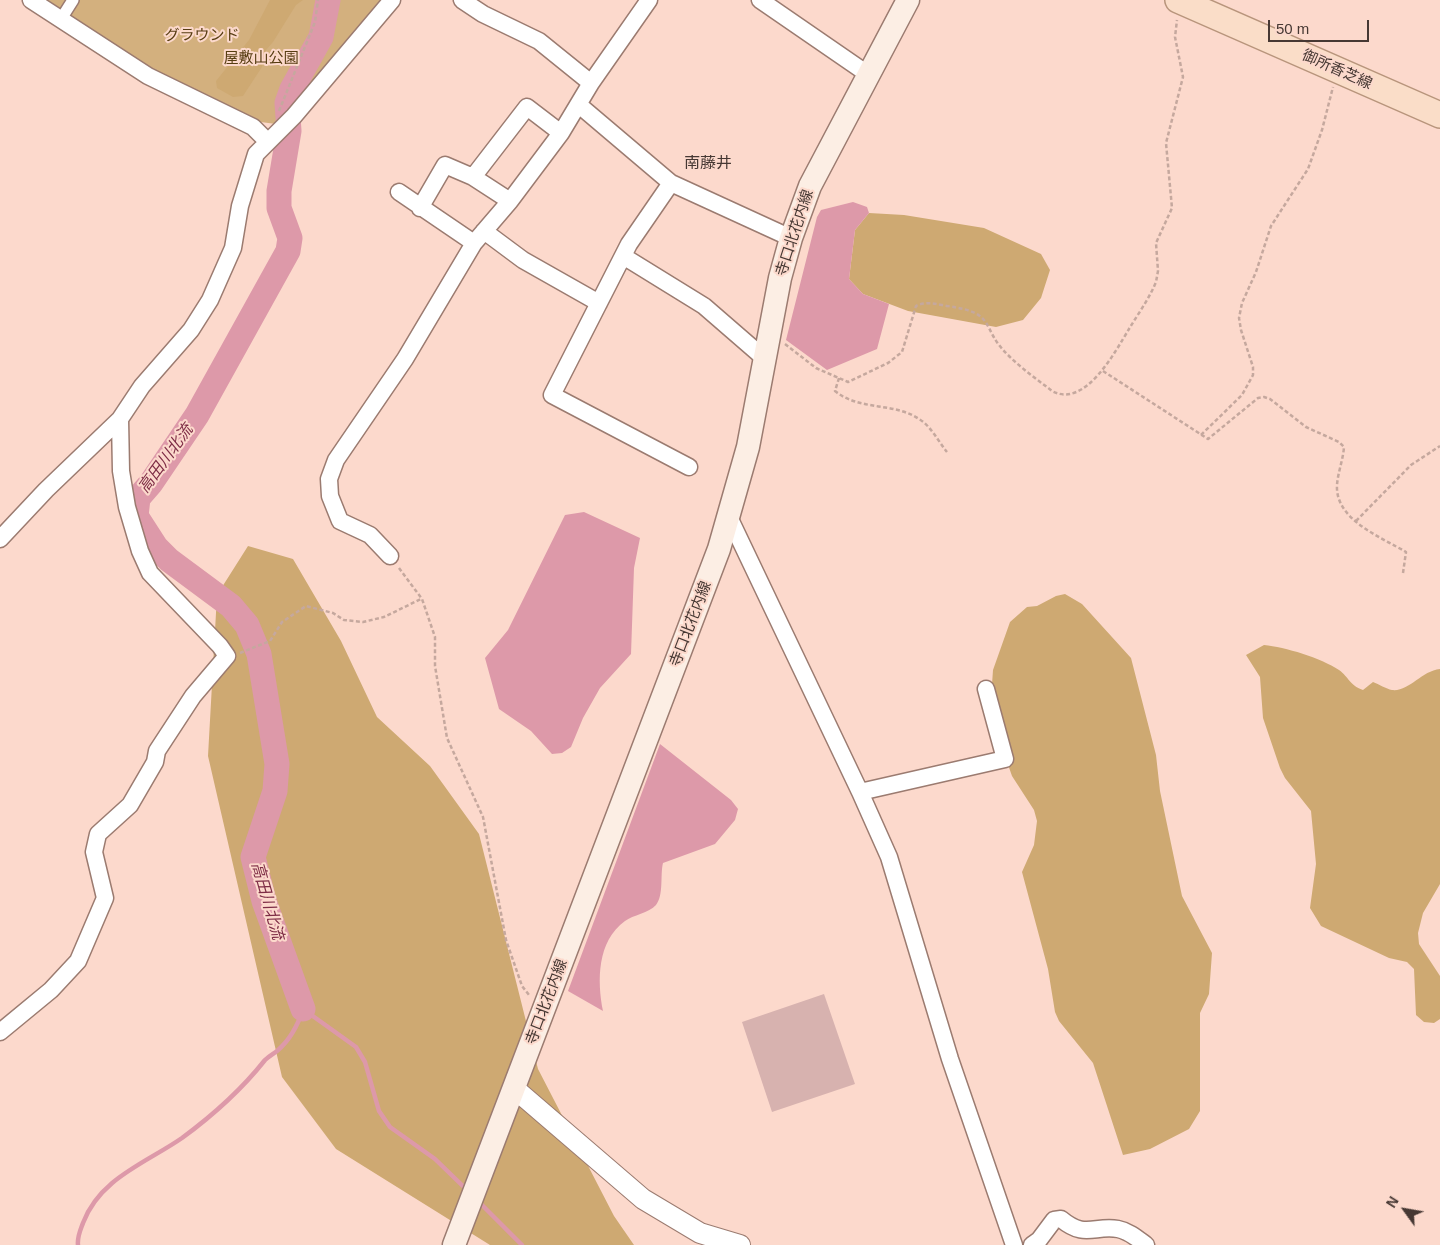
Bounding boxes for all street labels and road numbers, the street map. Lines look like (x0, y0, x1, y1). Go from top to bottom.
street label: 御所香芝線 (1299, 47, 1375, 93)
street label: 寺口北花内線 (773, 187, 817, 279)
street label: 寺口北花内線 (666, 579, 716, 669)
street label: 寺口北花内線 (522, 957, 572, 1047)

